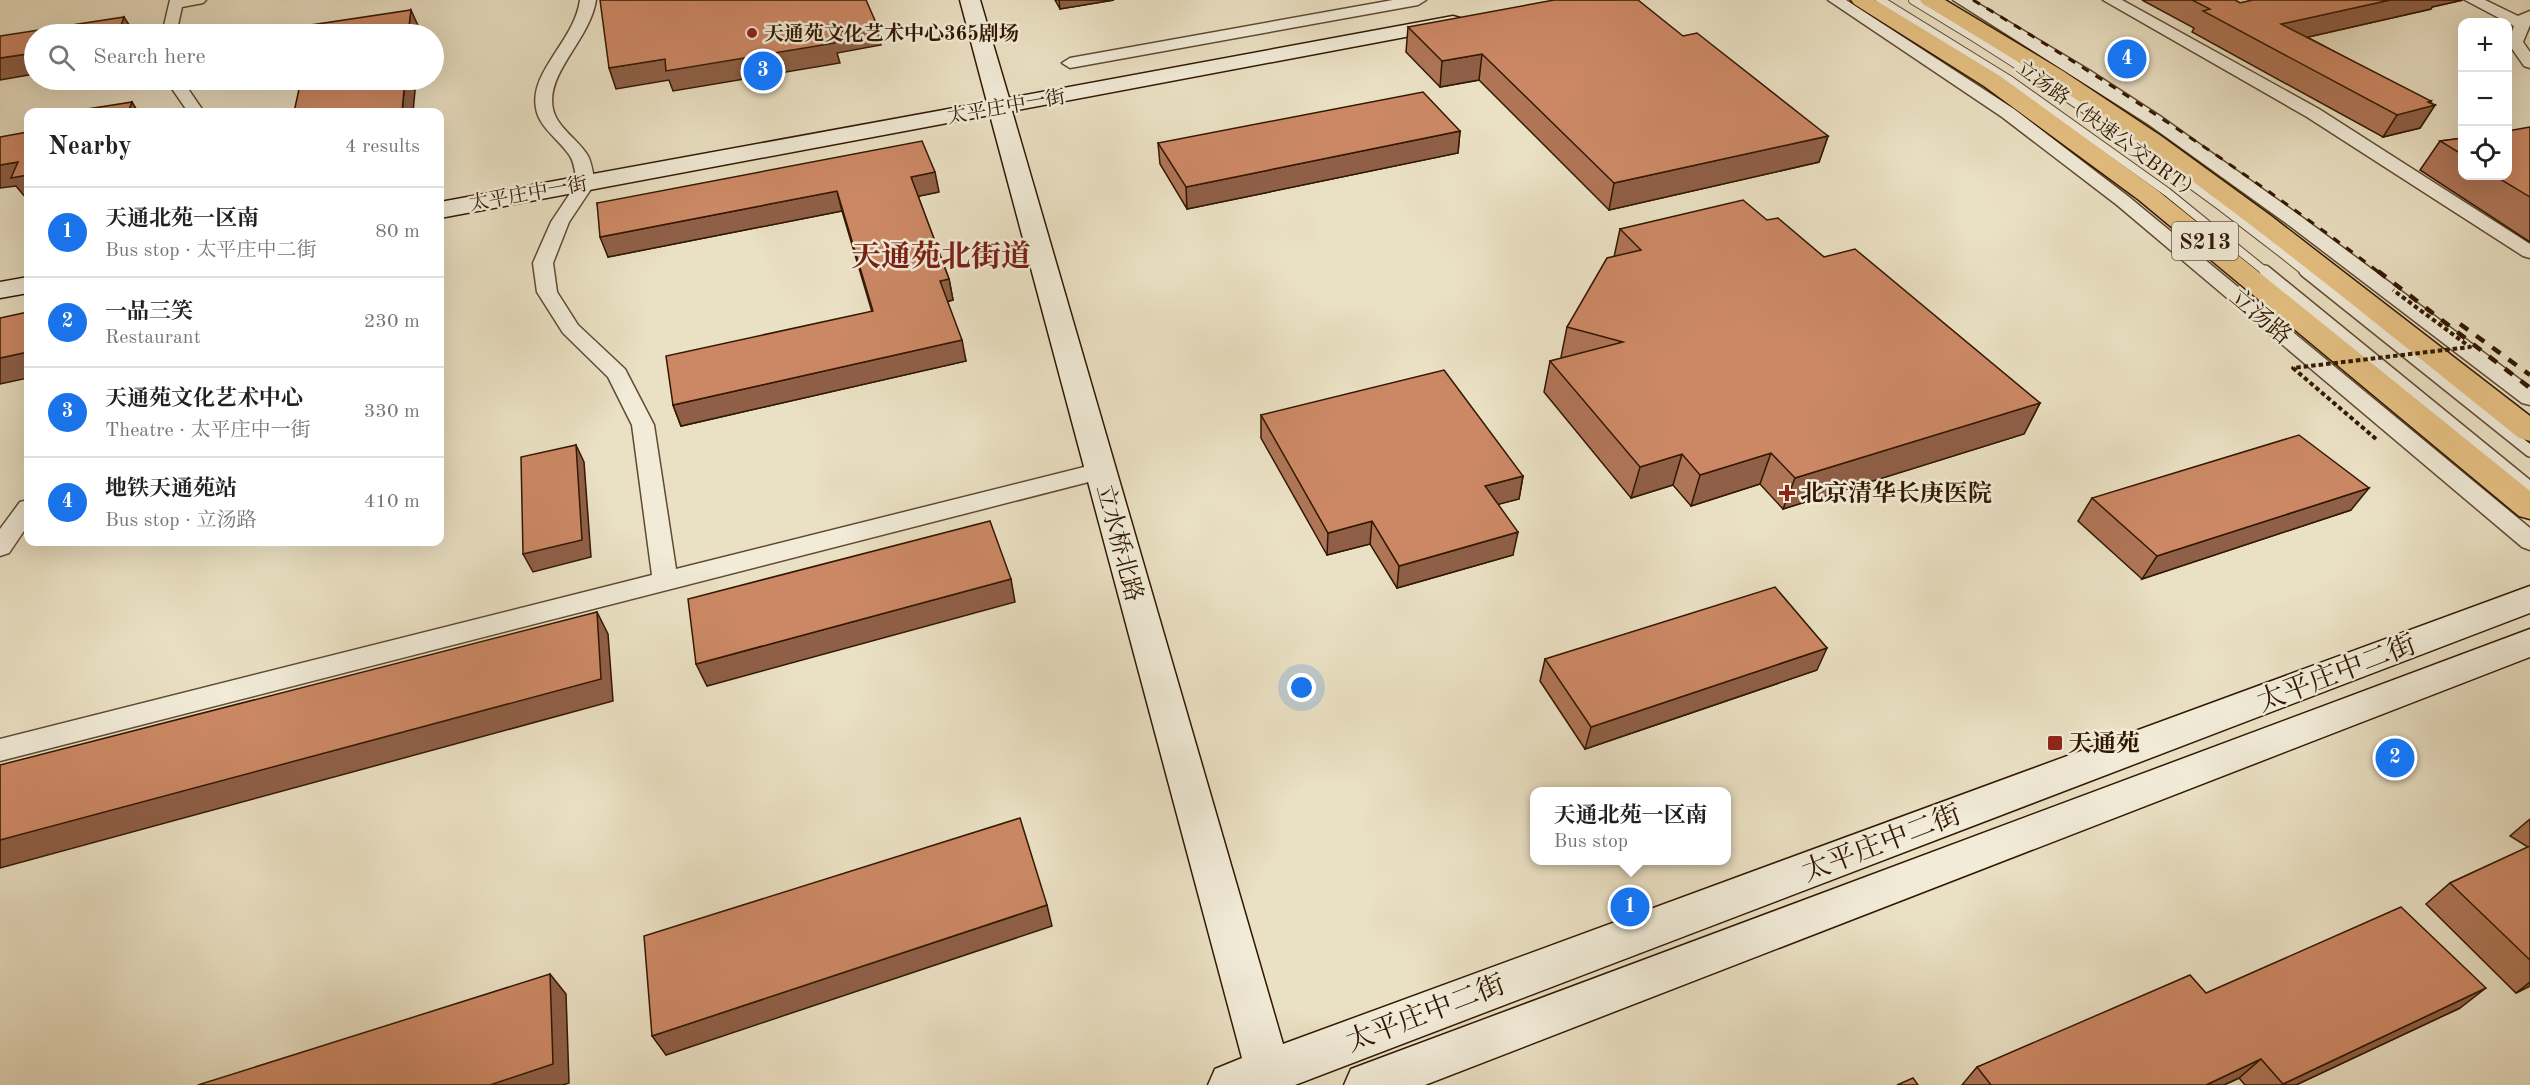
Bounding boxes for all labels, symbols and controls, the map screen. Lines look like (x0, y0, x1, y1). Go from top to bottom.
map controls (2458, 18, 2512, 180)
button: + (2458, 18, 2512, 72)
place label: 天通苑文化艺术中心365剧场 (764, 22, 1019, 45)
search box (24, 24, 444, 90)
marker: 天通苑文化艺术中心365剧场 (745, 26, 759, 40)
pin: 4 (2108, 36, 2146, 82)
icon: search (45, 41, 78, 74)
text: Search here (93, 46, 206, 68)
pin: 3 (744, 48, 783, 94)
street label: 立汤路（快速公交BRT） (2012, 57, 2205, 205)
button: − (2458, 72, 2512, 126)
street label: 太平庄中一街 (945, 86, 1067, 128)
button: locate (2458, 126, 2512, 180)
text: Nearby (48, 134, 132, 160)
text: 4 results (345, 137, 420, 157)
street label: 太平庄中一街 (467, 173, 589, 215)
text: 天通北苑一区南 (105, 208, 259, 230)
text: 1 (62, 222, 73, 242)
text: 80 m (375, 222, 420, 242)
road number: S213 (2172, 222, 2238, 260)
district label: 天通苑北街道 (851, 240, 1031, 273)
text: Bus stop · 太平庄中二街 (105, 241, 317, 261)
street label: 立汤路 (2224, 283, 2297, 350)
text: 一品三笑 (105, 301, 193, 323)
text: 2 (62, 312, 73, 332)
text: 230 m (364, 312, 420, 332)
text: Restaurant (105, 328, 201, 348)
text: 天通苑文化艺术中心 (105, 388, 303, 410)
text: 3 (62, 402, 73, 422)
text: 330 m (364, 402, 420, 422)
text: Theatre · 太平庄中一街 (105, 421, 310, 441)
text: 地铁天通苑站 (105, 478, 237, 500)
place label: 北京清华长庚医院 (1800, 480, 1992, 507)
street label: 立水桥北路 (1091, 482, 1148, 605)
marker: 北京清华长庚医院 (1778, 484, 1796, 502)
text: 4 (62, 492, 73, 512)
text: 410 m (364, 492, 420, 512)
text: Bus stop · 立汤路 (105, 511, 257, 531)
street label: 太平庄中二街 (2253, 629, 2421, 718)
your location (1287, 673, 1316, 702)
place label: 天通苑 (2068, 730, 2140, 757)
marker: 天通苑 (2046, 734, 2064, 752)
pin: 2 (2376, 736, 2414, 780)
popup (1530, 787, 1731, 865)
street label: 太平庄中二街 (1798, 799, 1966, 888)
text: 天通北苑一区南 (1553, 805, 1708, 827)
text: Bus stop (1553, 832, 1628, 852)
pin: 1 (1610, 884, 1650, 930)
street label: 太平庄中二街 (1342, 969, 1510, 1058)

